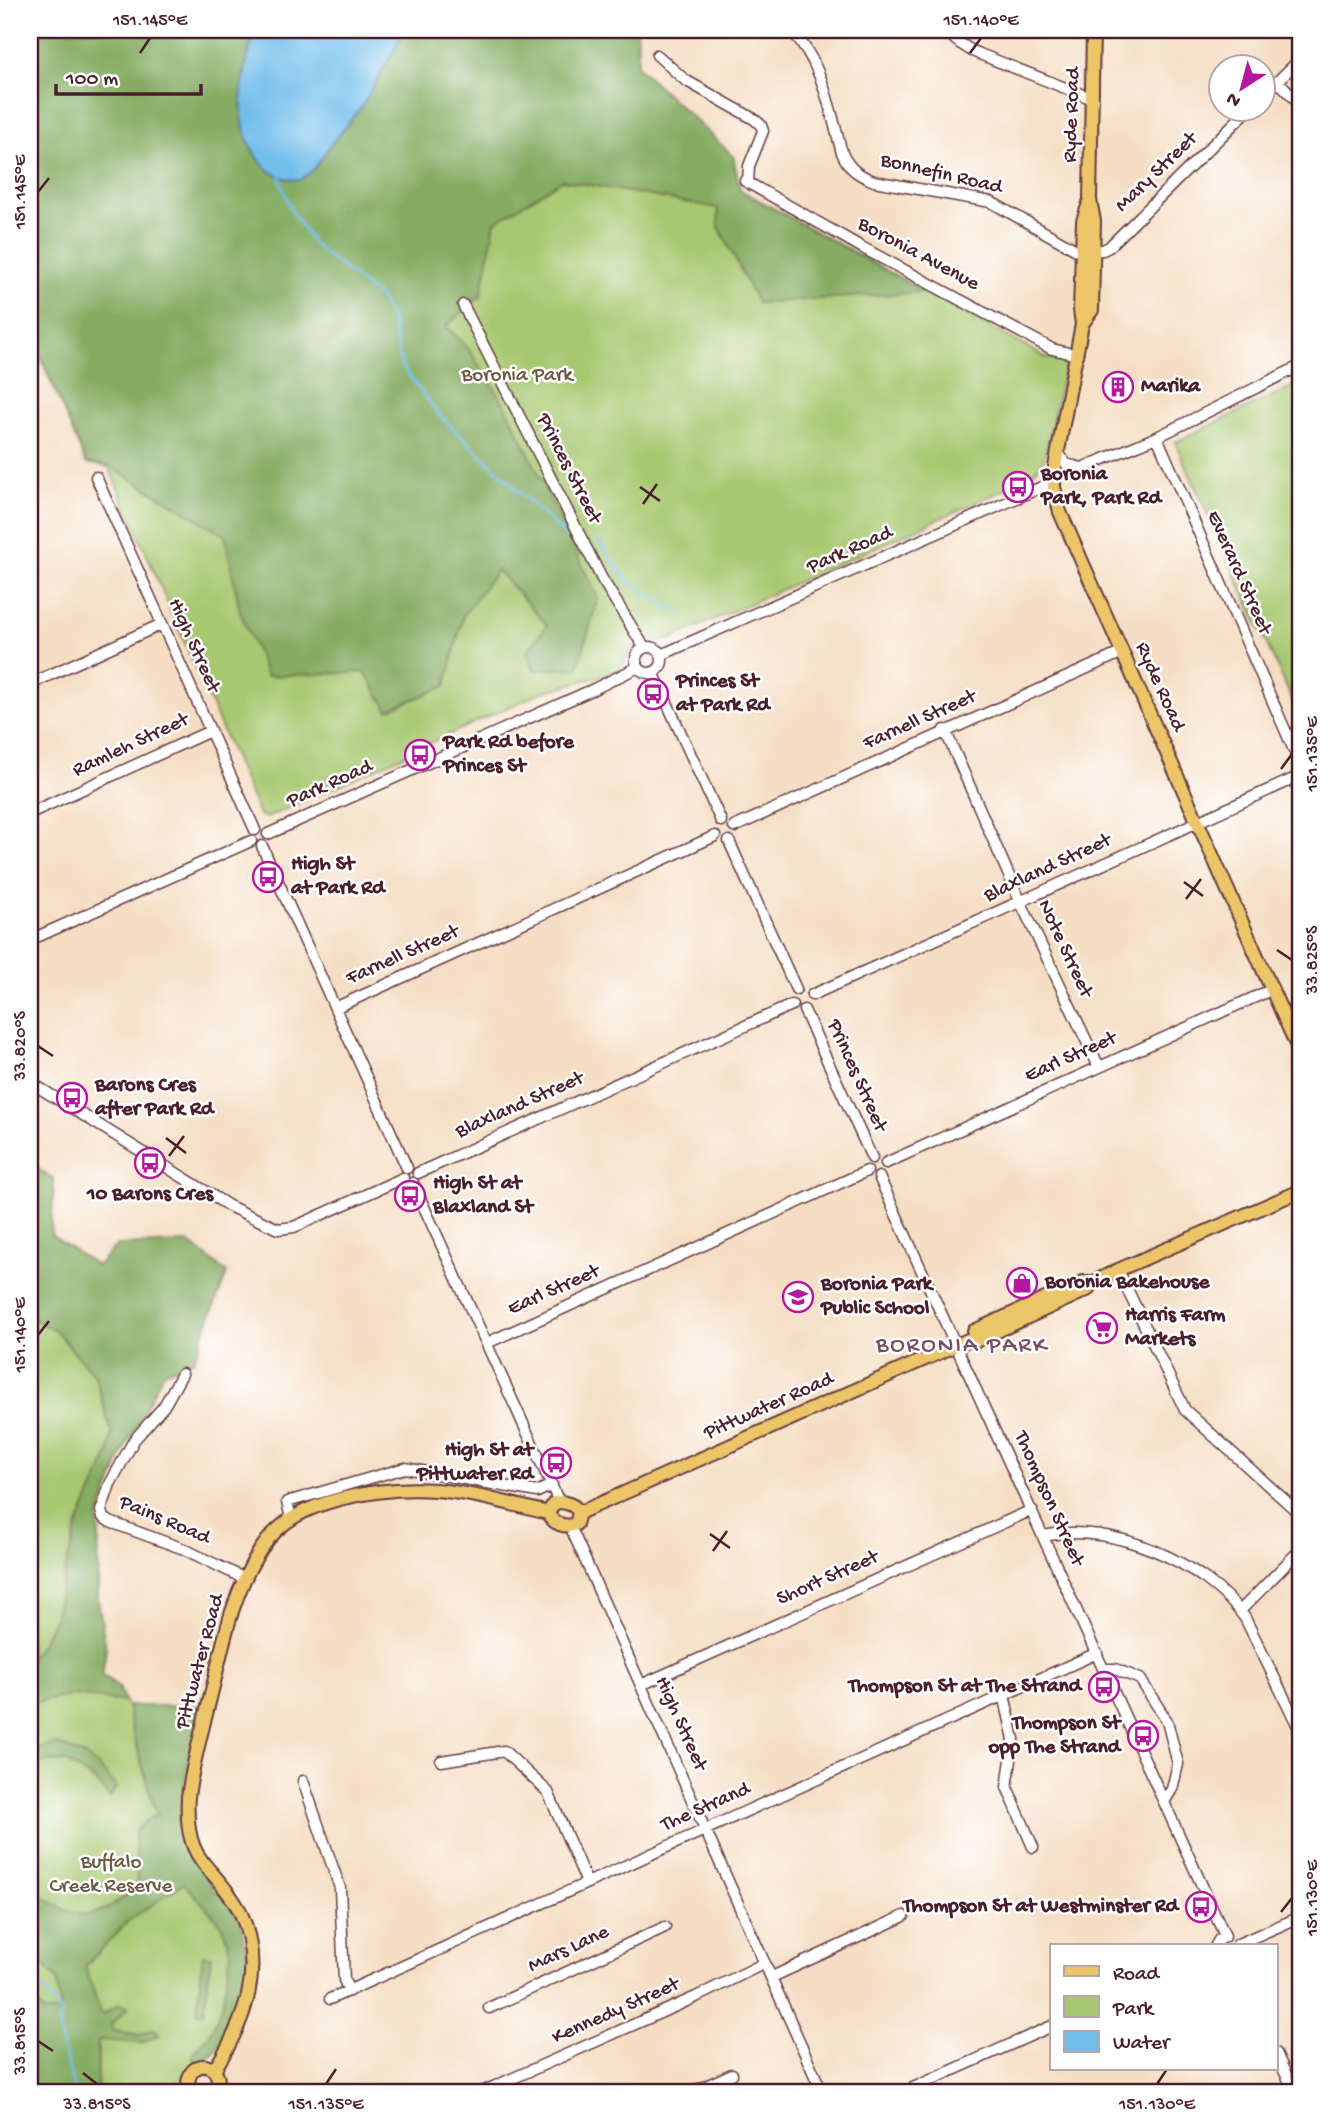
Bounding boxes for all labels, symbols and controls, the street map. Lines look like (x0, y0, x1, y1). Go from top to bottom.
text: 151.145°E (112, 11, 188, 32)
text: 151.140°E (943, 11, 1019, 32)
scale bar (56, 52, 201, 96)
north arrow (1208, 52, 1278, 122)
street label: Ryde Road (1059, 65, 1087, 163)
text: 100 m (65, 68, 118, 93)
text: N (1222, 86, 1246, 112)
street label: Mary Street (1111, 126, 1205, 218)
street label: Bonnefin Road (877, 149, 1006, 202)
text: 151.145°E (11, 154, 32, 230)
street label: Boronia Avenue (852, 212, 984, 298)
park label: Boronia Park (460, 364, 575, 389)
building icon: Marika (1101, 370, 1135, 404)
place label: Marika (1141, 375, 1202, 400)
street label: Princes Street (529, 409, 608, 530)
place label: Boronia Park, Park Rd (1040, 463, 1164, 512)
bus stop icon: Boronia Park, Park Rd (1001, 470, 1035, 504)
street label: Everard Street (1200, 507, 1277, 641)
street label: Park Road (802, 520, 898, 581)
street label: High Street (161, 595, 226, 699)
street label: Ryde Road (1128, 638, 1190, 737)
place label: Princes St at Park Rd (675, 670, 772, 719)
bus stop icon: Princes St at Park Rd (636, 677, 670, 711)
street label: Farnell Street (859, 684, 983, 757)
street label: Ramleh Street (69, 707, 195, 784)
text: 151.135°E (1303, 716, 1324, 793)
place label: Park Rd before Princes St (442, 731, 575, 780)
bus stop icon: Park Rd before Princes St (403, 738, 437, 772)
street label: Park Road (282, 754, 378, 815)
street label: Blaxland Street (979, 828, 1118, 910)
place label: High St at Park Rd (290, 853, 387, 902)
bus stop icon: High St at Park Rd (251, 860, 285, 894)
street label: Note Street (1030, 896, 1099, 1004)
street label: Farnell Street (342, 919, 466, 992)
text: 33.825°S (1303, 925, 1324, 995)
text: 33.820°S (11, 1011, 32, 1082)
street label: Princes Street (820, 1015, 893, 1138)
street label: Earl Street (1021, 1026, 1123, 1089)
street label: Blaxland Street (451, 1066, 590, 1146)
place label: Barons Cres after Park Rd (94, 1074, 216, 1123)
bus stop icon: Barons Cres after Park Rd (55, 1081, 89, 1115)
bus stop icon: 10 Barons Cres (133, 1146, 167, 1180)
place label: High St at Blaxland St (432, 1172, 535, 1221)
bus stop icon: High St at Blaxland St (393, 1179, 427, 1213)
place label: 10 Barons Cres (86, 1183, 214, 1208)
street label: Earl Street (504, 1259, 606, 1322)
shop icon: Boronia Bakehouse (1005, 1266, 1039, 1300)
place label: Boronia Bakehouse (1044, 1271, 1210, 1296)
place label: Boronia Park Public School (820, 1273, 935, 1322)
school or university icon: Boronia Park Public School (781, 1280, 815, 1314)
text: 151.140°E (11, 1297, 32, 1373)
place label: Harris Farm Markets (1125, 1304, 1226, 1353)
supermarket icon: Harris Farm Markets (1085, 1311, 1119, 1345)
district label: BORONIA PARK (875, 1332, 1049, 1361)
street label: Pittwater Road (700, 1367, 839, 1447)
street label: Thompson Street (1007, 1427, 1090, 1573)
place label: High St at Pittwater Rd (416, 1439, 536, 1488)
bus stop icon: High St at Pittwater Rd (539, 1446, 573, 1480)
street label: Pains Road (114, 1490, 215, 1552)
street label: Short Street (773, 1544, 885, 1613)
street label: Pittwater Road (171, 1590, 231, 1733)
bus stop icon: Thompson St at The Strand (1087, 1670, 1121, 1704)
street label: High Street (648, 1673, 713, 1777)
place label: Thompson St at The Strand (847, 1675, 1084, 1700)
place label: Thompson St opp The Strand (988, 1712, 1123, 1761)
bus stop icon: Thompson St opp The Strand (1126, 1719, 1160, 1753)
street label: The Strand (657, 1777, 756, 1839)
park label: Buffalo Creek Reserve (50, 1851, 174, 1900)
text: 151.130°E (1303, 1859, 1324, 1937)
bus stop icon: Thompson St at Westminster Rd (1184, 1890, 1218, 1924)
place label: Thompson St at Westminster Rd (901, 1895, 1181, 1920)
street label: Mars Lane (524, 1920, 615, 1980)
legend (1050, 1944, 1278, 2070)
text: Road (1113, 1963, 1161, 1988)
street label: Kennedy Street (548, 1972, 686, 2051)
text: Park (1112, 1998, 1156, 2023)
text: 33.815°S (11, 2007, 32, 2076)
text: Water (1113, 2032, 1171, 2057)
text: 33.815°S (62, 2095, 131, 2116)
text: 151.135°E (287, 2095, 364, 2116)
text: 151.130°E (1118, 2095, 1196, 2116)

